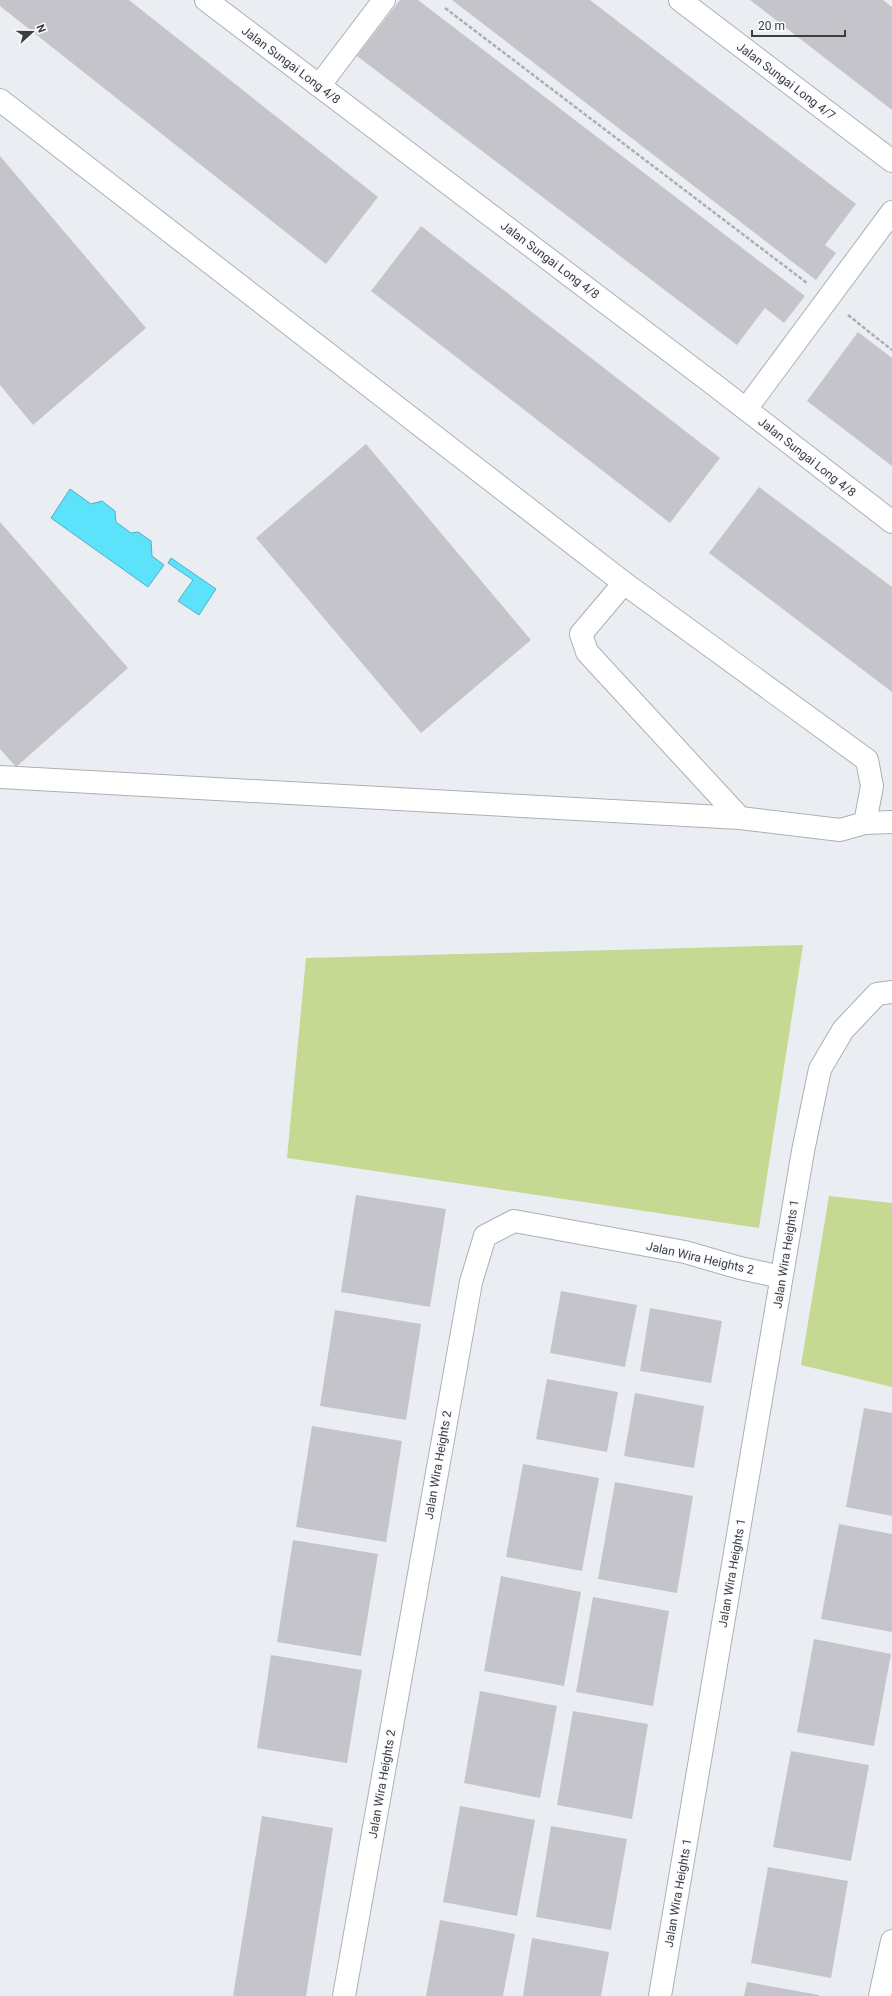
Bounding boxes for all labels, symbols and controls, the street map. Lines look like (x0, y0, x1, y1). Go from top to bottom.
north arrow (12, 12, 52, 52)
scale bar (752, 12, 845, 38)
text: 20 m (758, 19, 785, 33)
text: N (33, 23, 48, 35)
street label: Jalan Sungai Long 4/8 (239, 23, 343, 107)
street label: Jalan Sungai Long 4/7 (734, 39, 838, 123)
street label: Jalan Sungai Long 4/8 (498, 218, 602, 302)
street label: Jalan Sungai Long 4/8 (755, 415, 859, 500)
street label: Jalan Wira Heights 1 (770, 1199, 802, 1309)
street label: Jalan Wira Heights 2 (645, 1239, 755, 1277)
street label: Jalan Wira Heights 2 (422, 1409, 454, 1520)
street label: Jalan Wira Heights 1 (716, 1518, 748, 1628)
street label: Jalan Wira Heights 2 (366, 1728, 398, 1839)
street label: Jalan Wira Heights 1 (662, 1838, 694, 1948)

